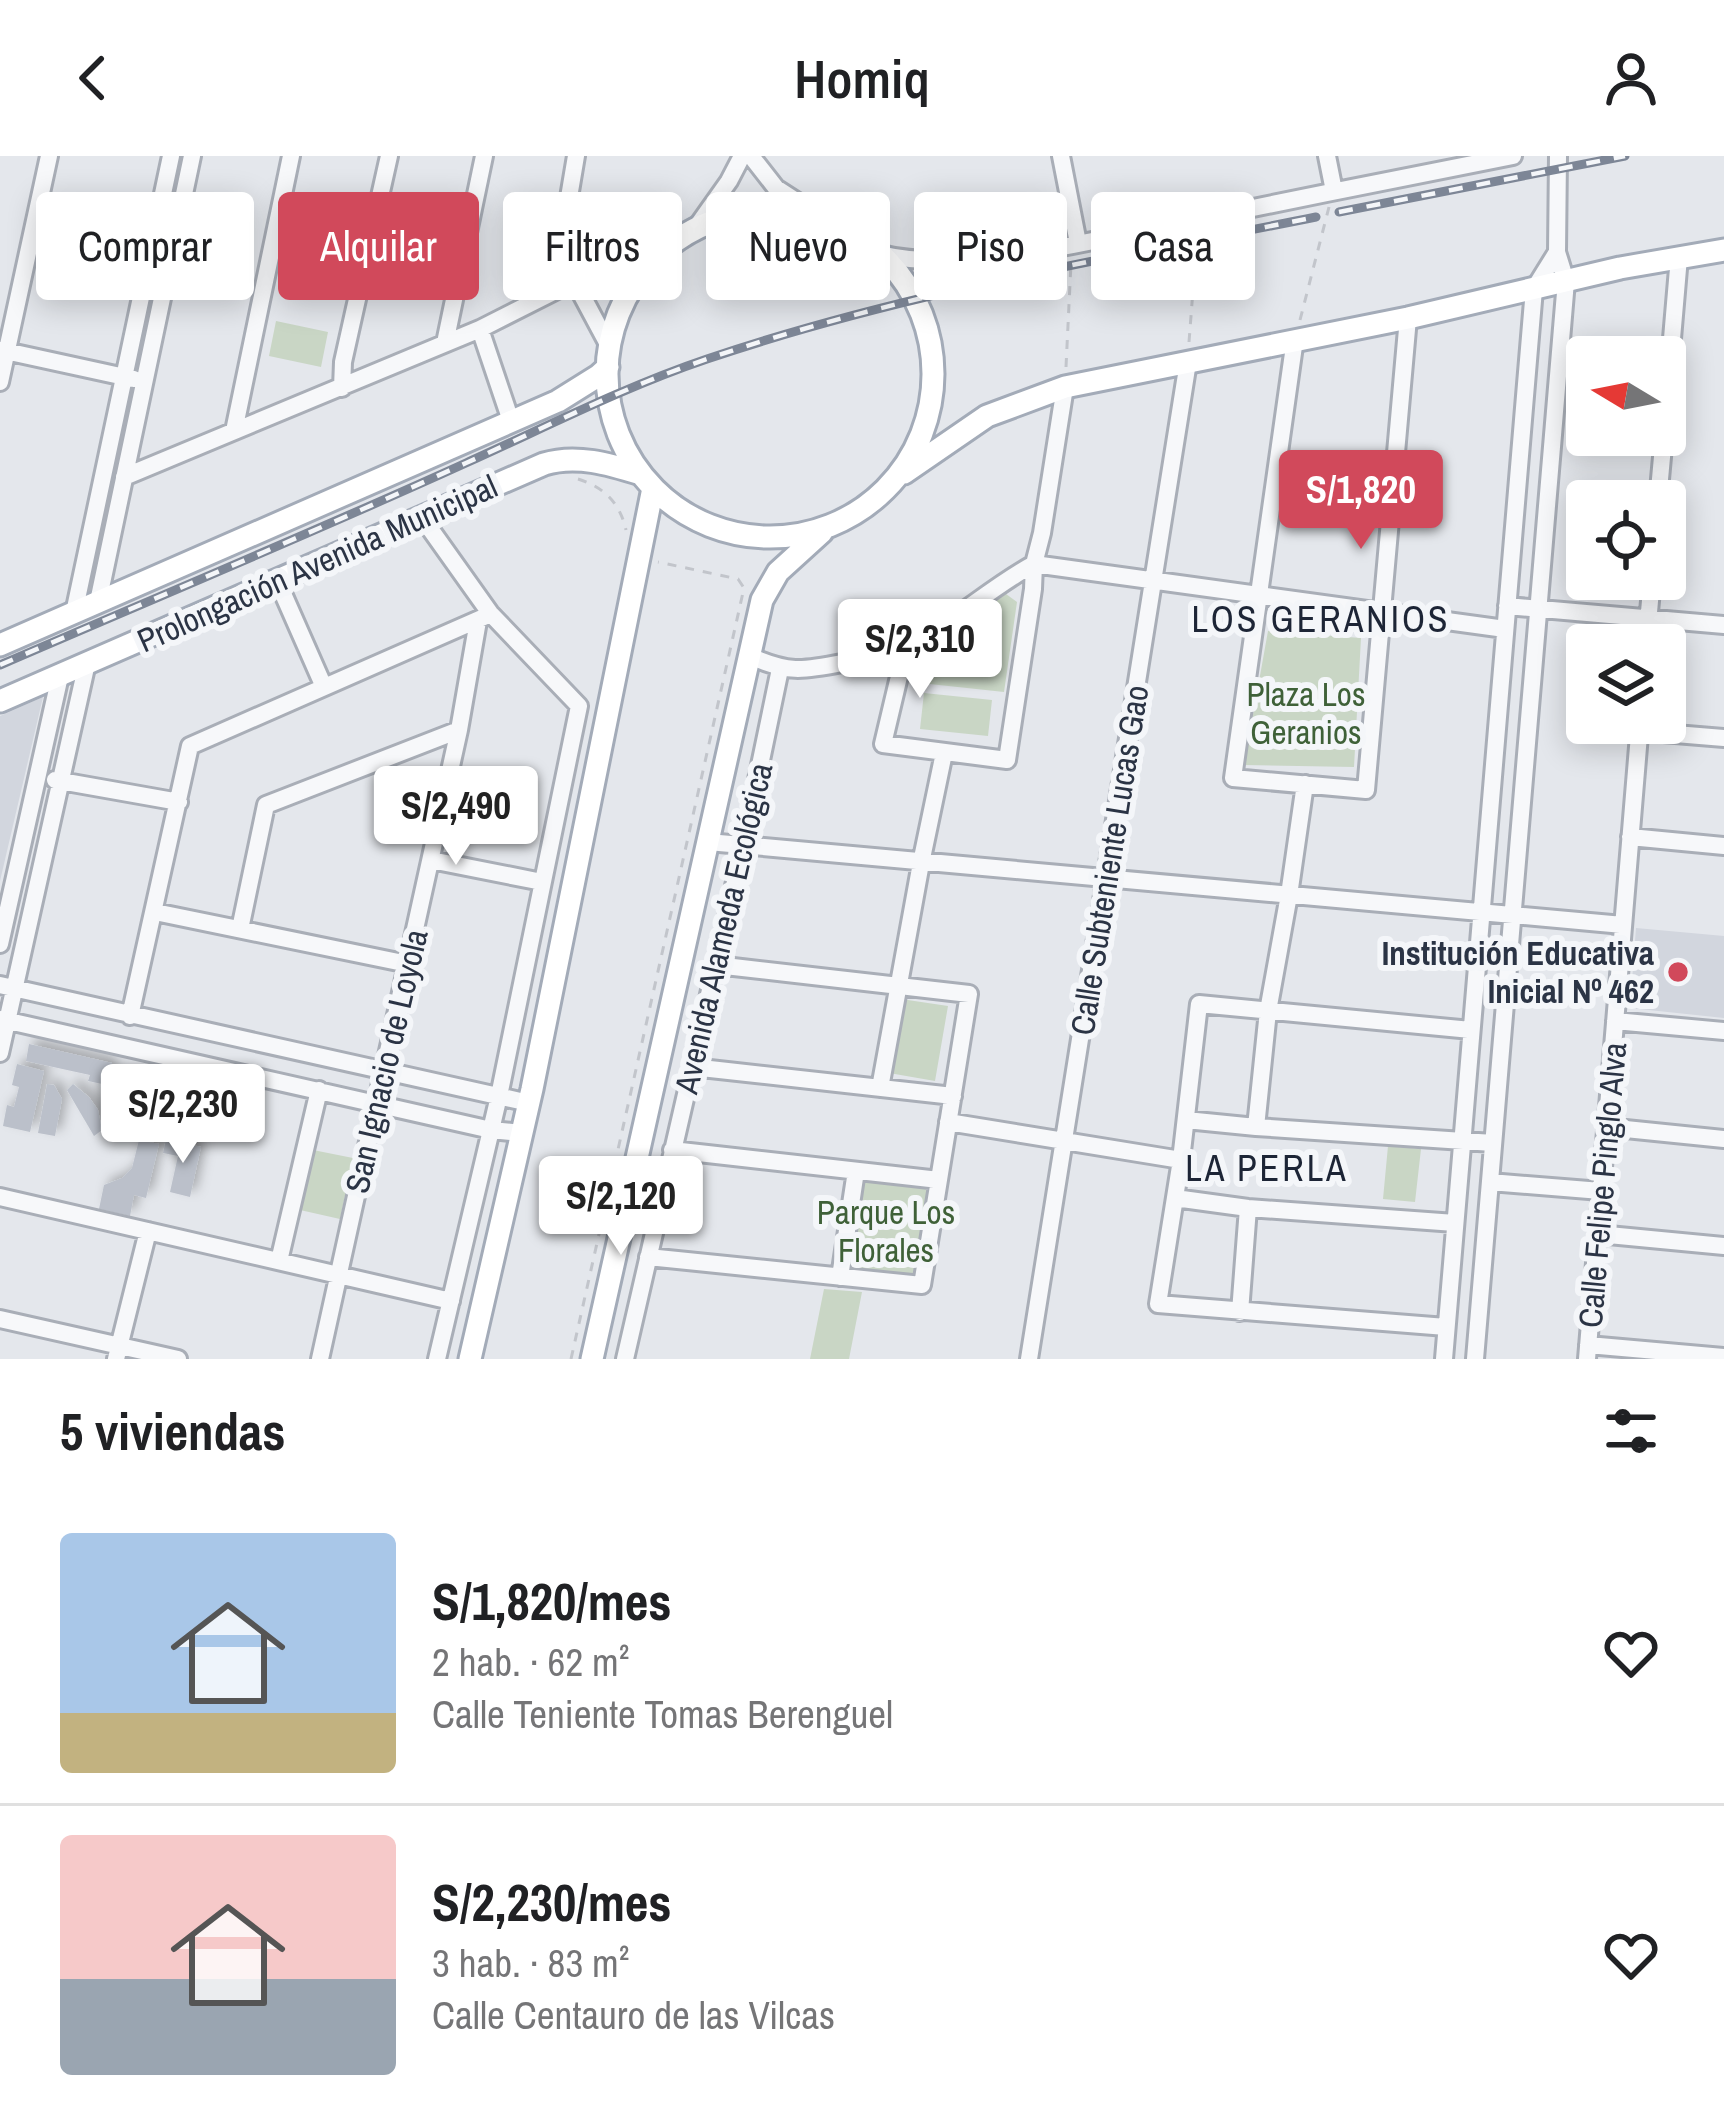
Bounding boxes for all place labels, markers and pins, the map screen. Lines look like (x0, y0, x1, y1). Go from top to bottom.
pin: S/1,820 (1250, 450, 1472, 552)
pin: S/2,310 (809, 599, 1031, 701)
pin: S/2,490 (345, 766, 567, 868)
place label: Institución Educativa Inicial Nº 462 (1382, 931, 1654, 1013)
marker: Institución Educativa Inicial Nº 462 (1665, 959, 1691, 985)
pin: S/2,230 (72, 1064, 294, 1166)
pin: S/2,120 (510, 1156, 732, 1258)

